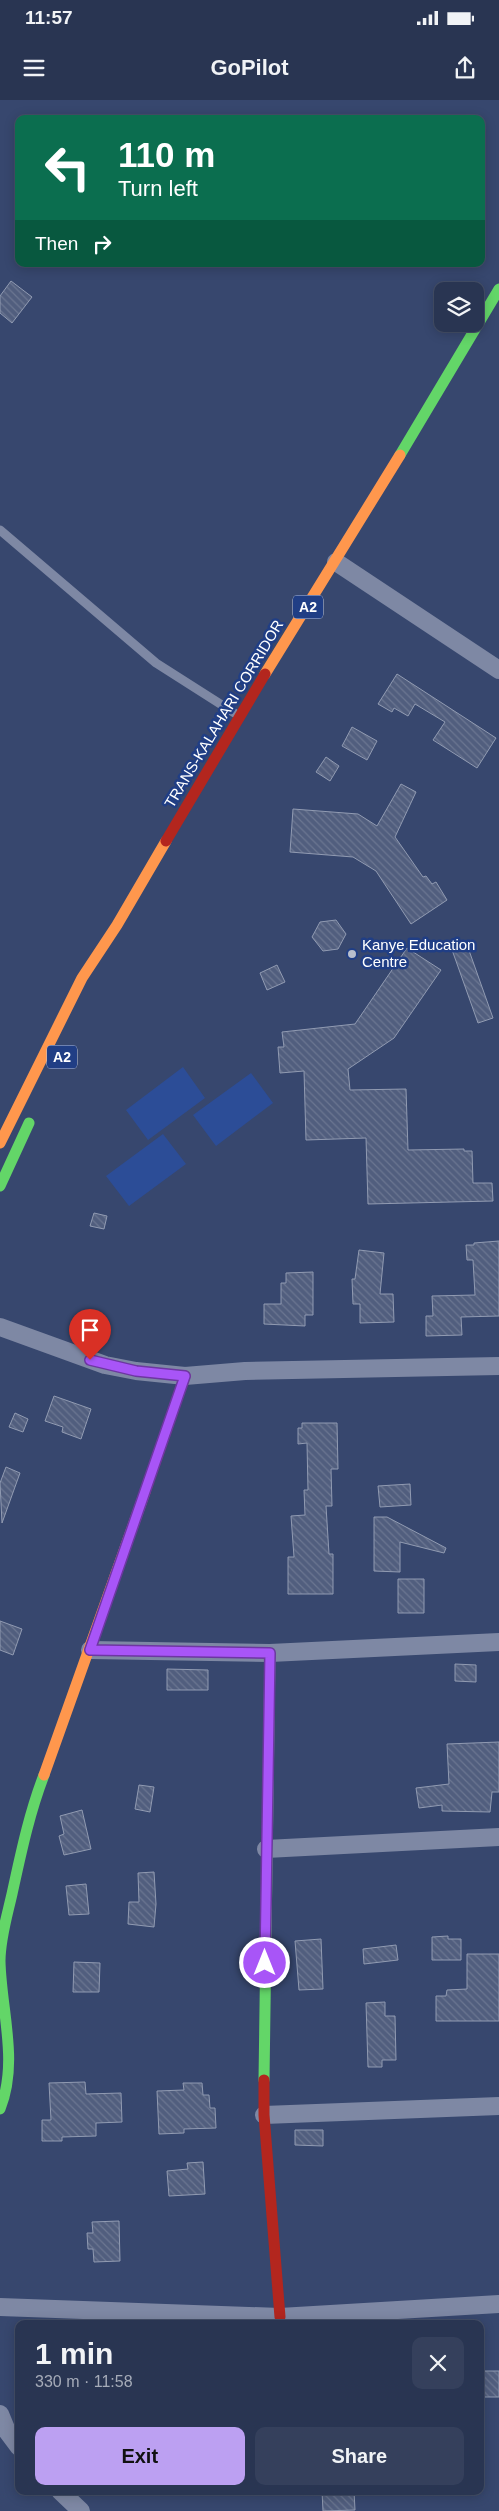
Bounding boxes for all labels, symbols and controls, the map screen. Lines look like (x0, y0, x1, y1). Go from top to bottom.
text: 11:57 (25, 7, 73, 28)
icon: menu (20, 54, 48, 82)
icon: share (451, 54, 479, 82)
text: GoPilot (210, 55, 289, 80)
icon: left (35, 135, 100, 200)
text: 110 m (118, 135, 215, 174)
text: Turn left (118, 176, 198, 201)
icon: right (88, 230, 116, 258)
text: Then (35, 233, 78, 254)
map controls (434, 282, 484, 332)
button: layers (434, 282, 484, 332)
road number: A2 (293, 596, 323, 618)
street label: TRANS-KALAHARI CORRIDOR (161, 617, 287, 811)
place label: Kanye Education Centre (362, 936, 475, 970)
marker: Kanye Education Centre (346, 948, 358, 960)
road number: A2 (47, 1046, 77, 1069)
pin (69, 1309, 111, 1360)
icon: arrive (76, 1316, 104, 1344)
position arrow (238, 1936, 290, 1988)
text: 1 min (35, 2337, 113, 2370)
button: close (412, 2337, 464, 2389)
text: 330 m · 11:58 (35, 2373, 133, 2390)
button: Exit (35, 2427, 245, 2485)
button: Share (255, 2427, 464, 2485)

